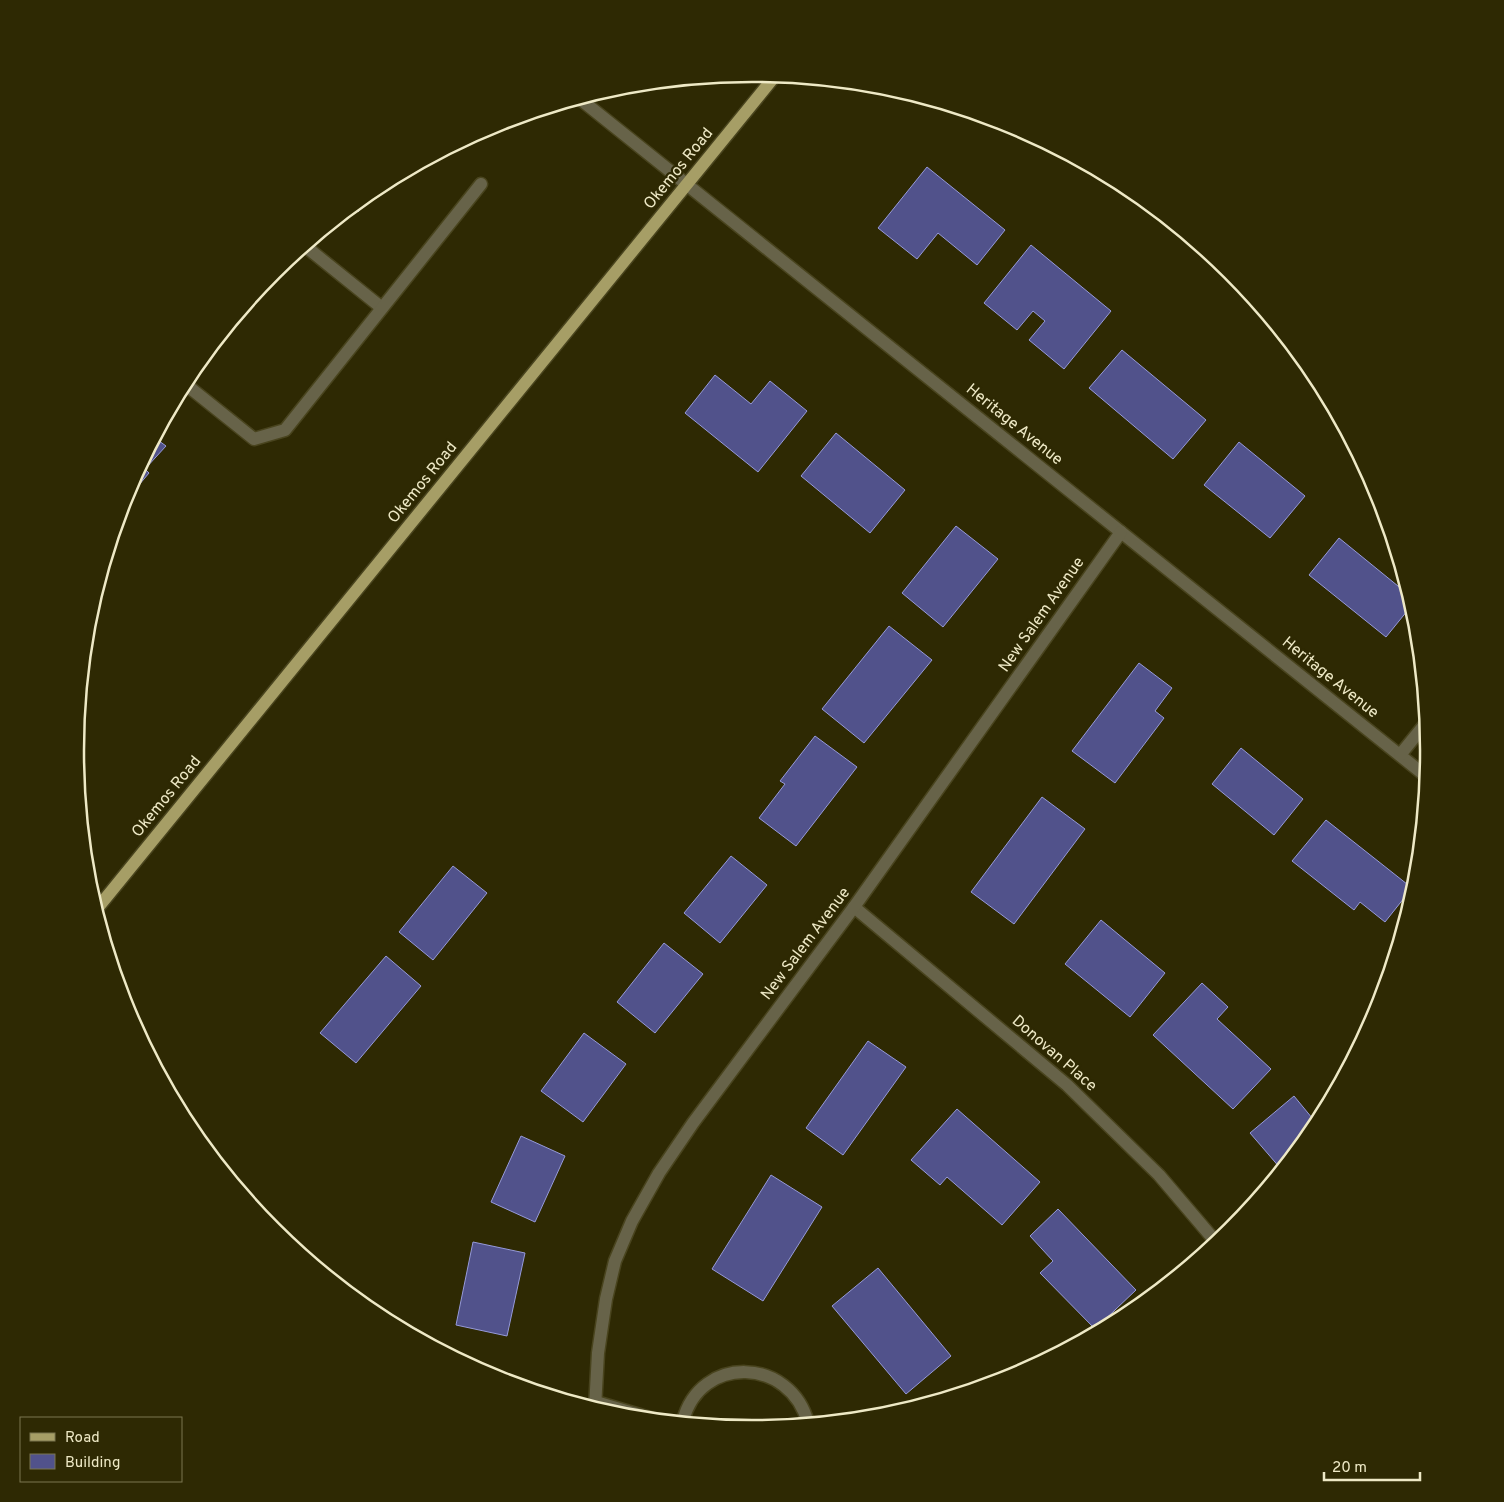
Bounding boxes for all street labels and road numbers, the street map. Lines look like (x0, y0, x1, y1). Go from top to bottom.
street label: Okemos Road (640, 124, 718, 214)
street label: Heritage Avenue (962, 380, 1066, 470)
street label: Okemos Road (384, 438, 462, 528)
street label: New Salem Avenue (995, 554, 1089, 676)
street label: Heritage Avenue (1278, 633, 1382, 723)
street label: Okemos Road (128, 752, 206, 842)
street label: New Salem Avenue (757, 884, 855, 1004)
street label: Donovan Place (1007, 1011, 1101, 1097)

